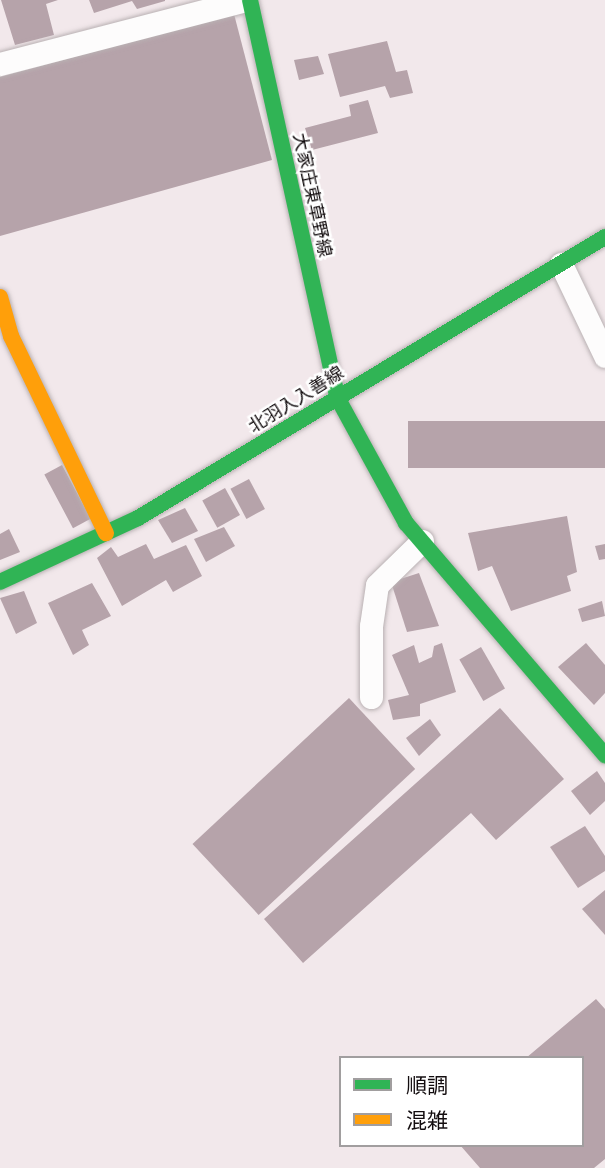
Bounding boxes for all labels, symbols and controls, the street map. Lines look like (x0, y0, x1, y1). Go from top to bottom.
street label: 大家庄東草野線 (288, 131, 336, 259)
street label: 北羽入入善線 (244, 362, 348, 438)
legend (339, 1056, 584, 1147)
text: 順調 (406, 1071, 448, 1100)
text: 混雑 (406, 1106, 448, 1135)

